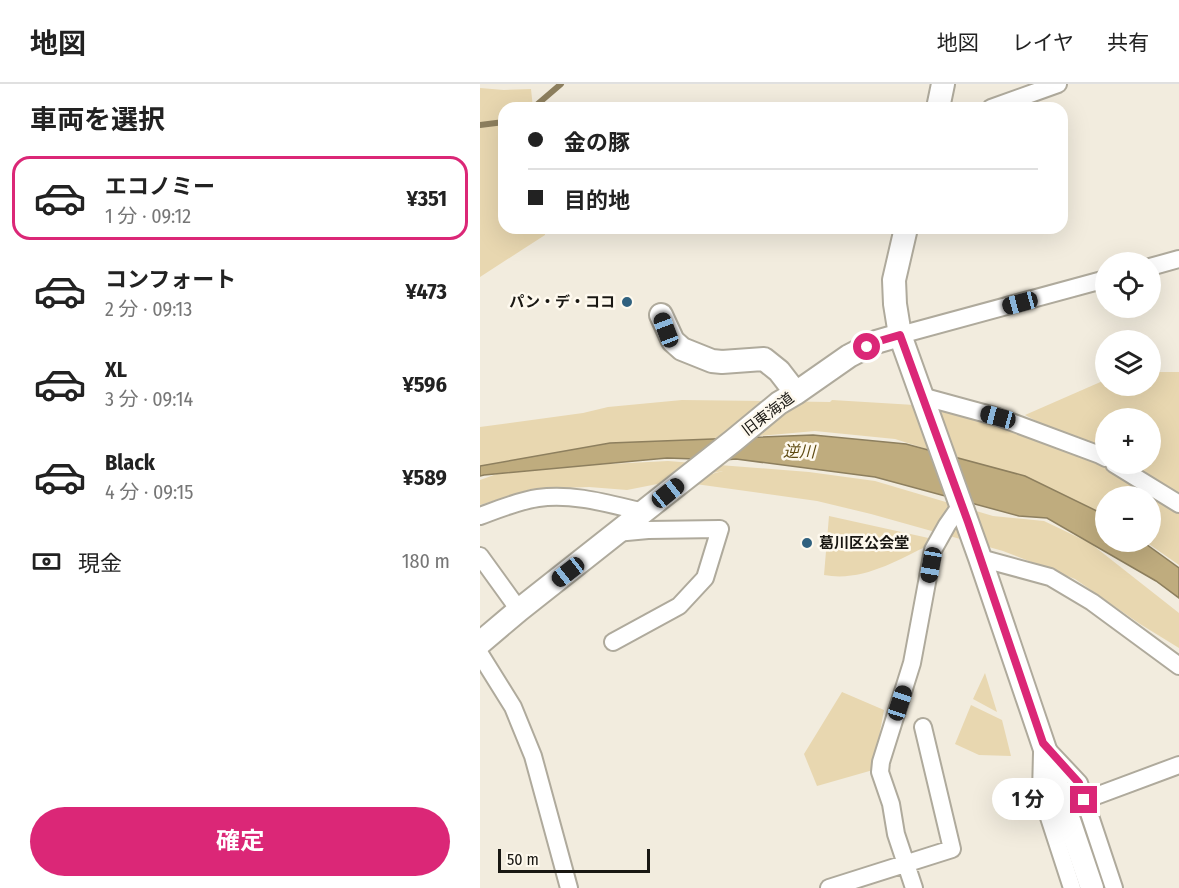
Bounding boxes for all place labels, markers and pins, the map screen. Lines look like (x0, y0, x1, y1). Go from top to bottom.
place label: パン・デ・ココ (509, 293, 615, 311)
marker: パン・デ・ココ (620, 295, 634, 309)
place label: 葛川区公会堂 (819, 534, 909, 552)
marker: 葛川区公会堂 (800, 536, 814, 550)

